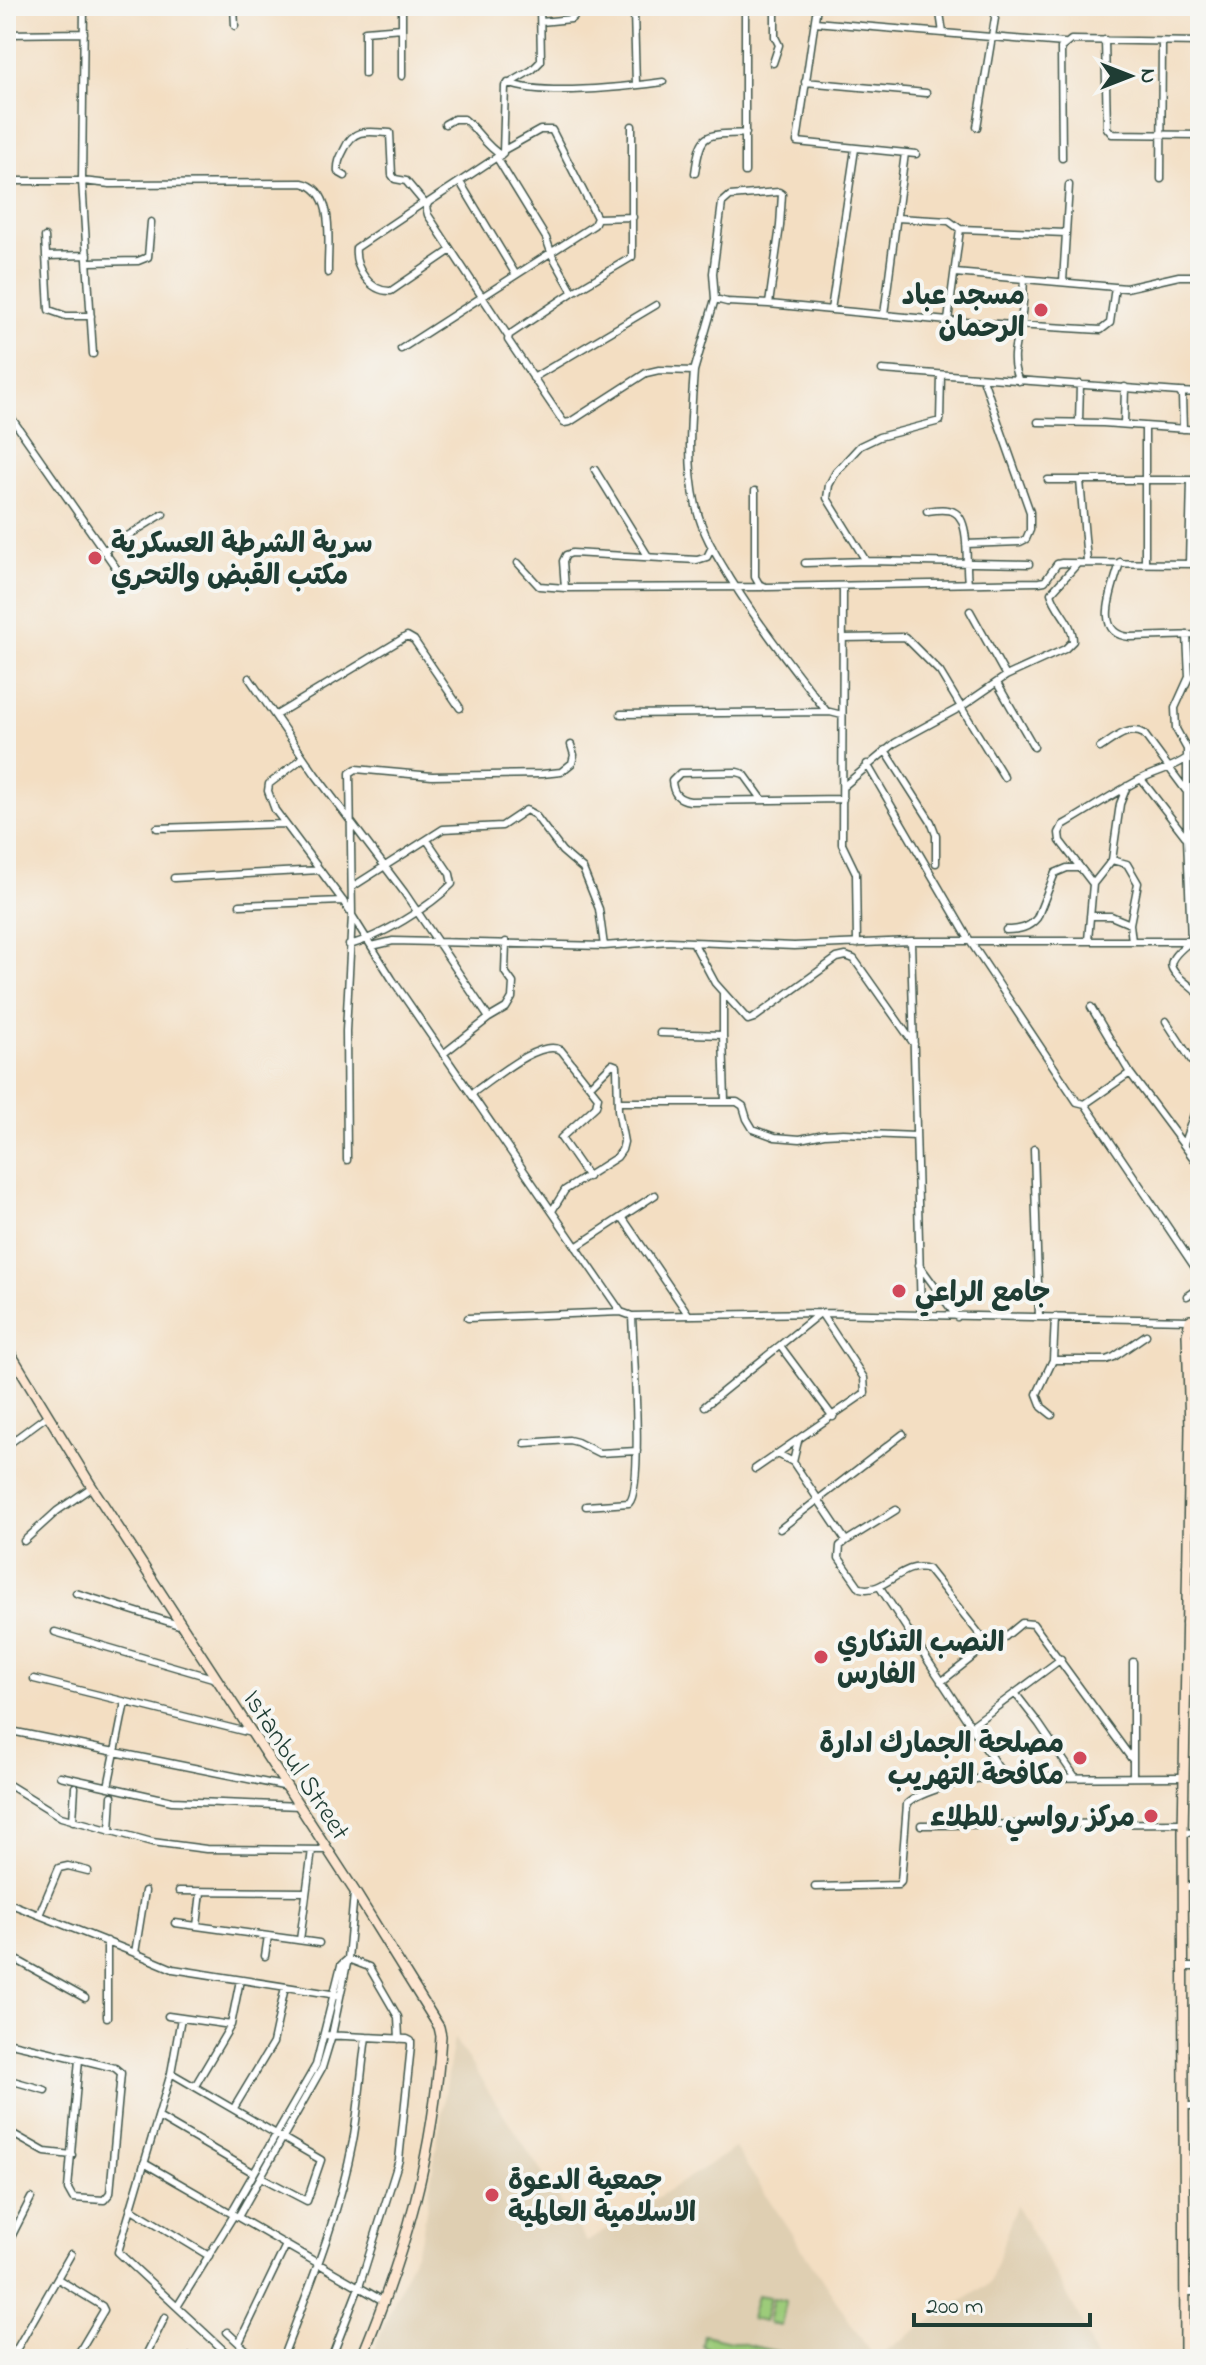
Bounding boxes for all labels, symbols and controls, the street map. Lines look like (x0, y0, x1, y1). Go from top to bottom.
north arrow (1090, 36, 1170, 116)
text: N (1131, 69, 1163, 83)
place label: مسجد عباد الرحمان (902, 277, 1025, 350)
marker: مسجد عباد الرحمان (1032, 301, 1050, 319)
place label: سرية الشرطة العسكرية مكتب القبض والتحري (111, 525, 373, 598)
marker: سرية الشرطة العسكرية مكتب القبض والتحري (86, 549, 104, 567)
place label: جامع الراعي (915, 1274, 1050, 1317)
marker: جامع الراعي (890, 1282, 908, 1300)
place label: النصب التذكاري الفارس (837, 1624, 1004, 1697)
marker: النصب التذكاري الفارس (812, 1648, 830, 1666)
street label: Istanbul Street (231, 1683, 359, 1849)
place label: مصلحة الجمارك ادارة مكافحة التهريب (819, 1725, 1064, 1798)
marker: مصلحة الجمارك ادارة مكافحة التهريب (1071, 1749, 1089, 1767)
place label: مركز رواسي للطلاء (930, 1799, 1135, 1842)
marker: مركز رواسي للطلاء (1142, 1807, 1160, 1825)
place label: جمعية الدعوة الاسلامية العالمية (508, 2162, 696, 2235)
marker: جمعية الدعوة الاسلامية العالمية (483, 2186, 501, 2204)
scale bar (914, 2277, 1090, 2327)
text: 200 m (926, 2290, 983, 2325)

